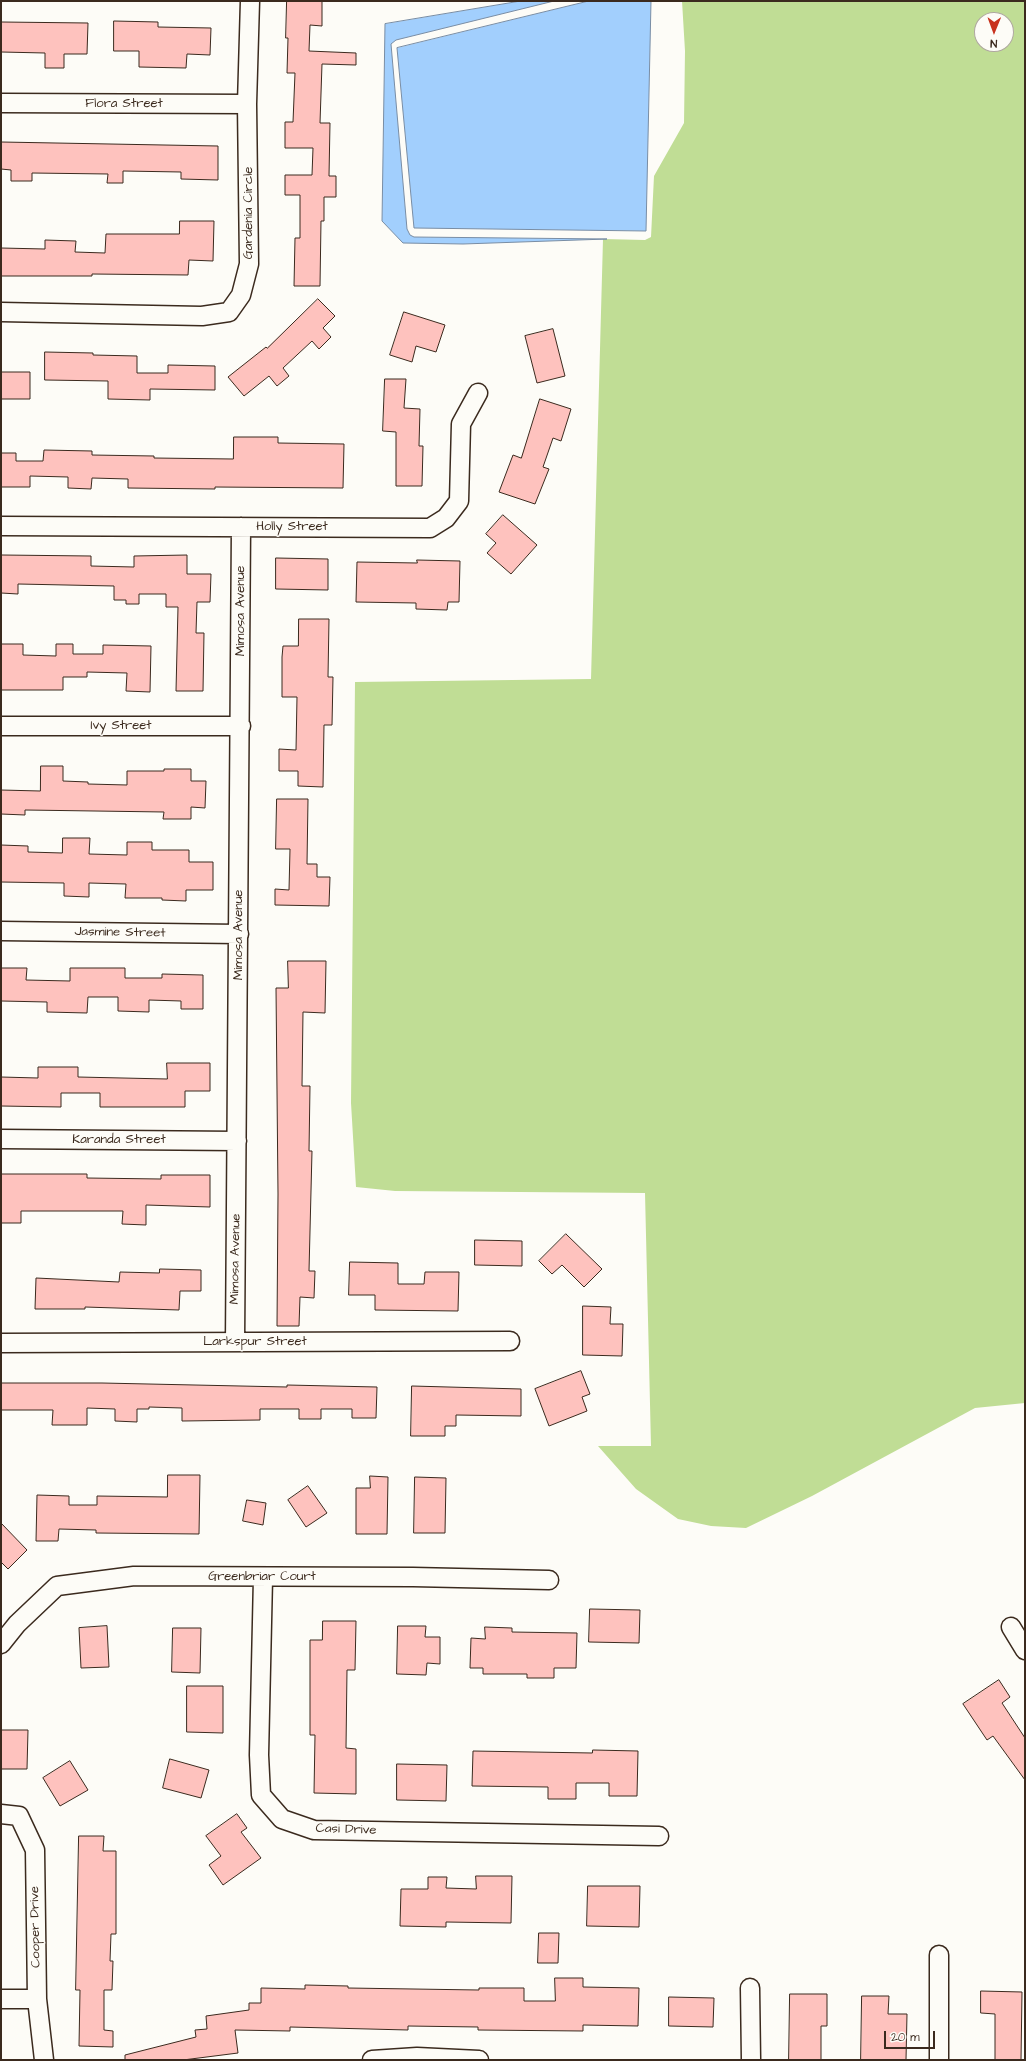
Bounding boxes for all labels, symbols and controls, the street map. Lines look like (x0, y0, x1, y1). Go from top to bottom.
north arrow (974, 12, 1014, 52)
text: N (990, 36, 997, 51)
street label: Flora Street (85, 96, 163, 112)
street label: Gardenia Circle (241, 167, 257, 259)
street label: Holly Street (256, 519, 328, 535)
street label: Mimosa Avenue (233, 566, 249, 656)
street label: Ivy Street (90, 718, 152, 734)
street label: Mimosa Avenue (231, 890, 247, 980)
street label: Jasmine Street (74, 924, 166, 942)
street label: Karanda Street (72, 1132, 166, 1148)
street label: Mimosa Avenue (227, 1214, 245, 1304)
street label: Larkspur Street (203, 1334, 307, 1350)
street label: Greenbriar Court (208, 1569, 316, 1585)
street label: Casi Drive (315, 1821, 377, 1839)
street label: Cooper Drive (27, 1886, 45, 1968)
scale bar (886, 2023, 937, 2049)
text: 20 m (891, 2029, 920, 2046)

